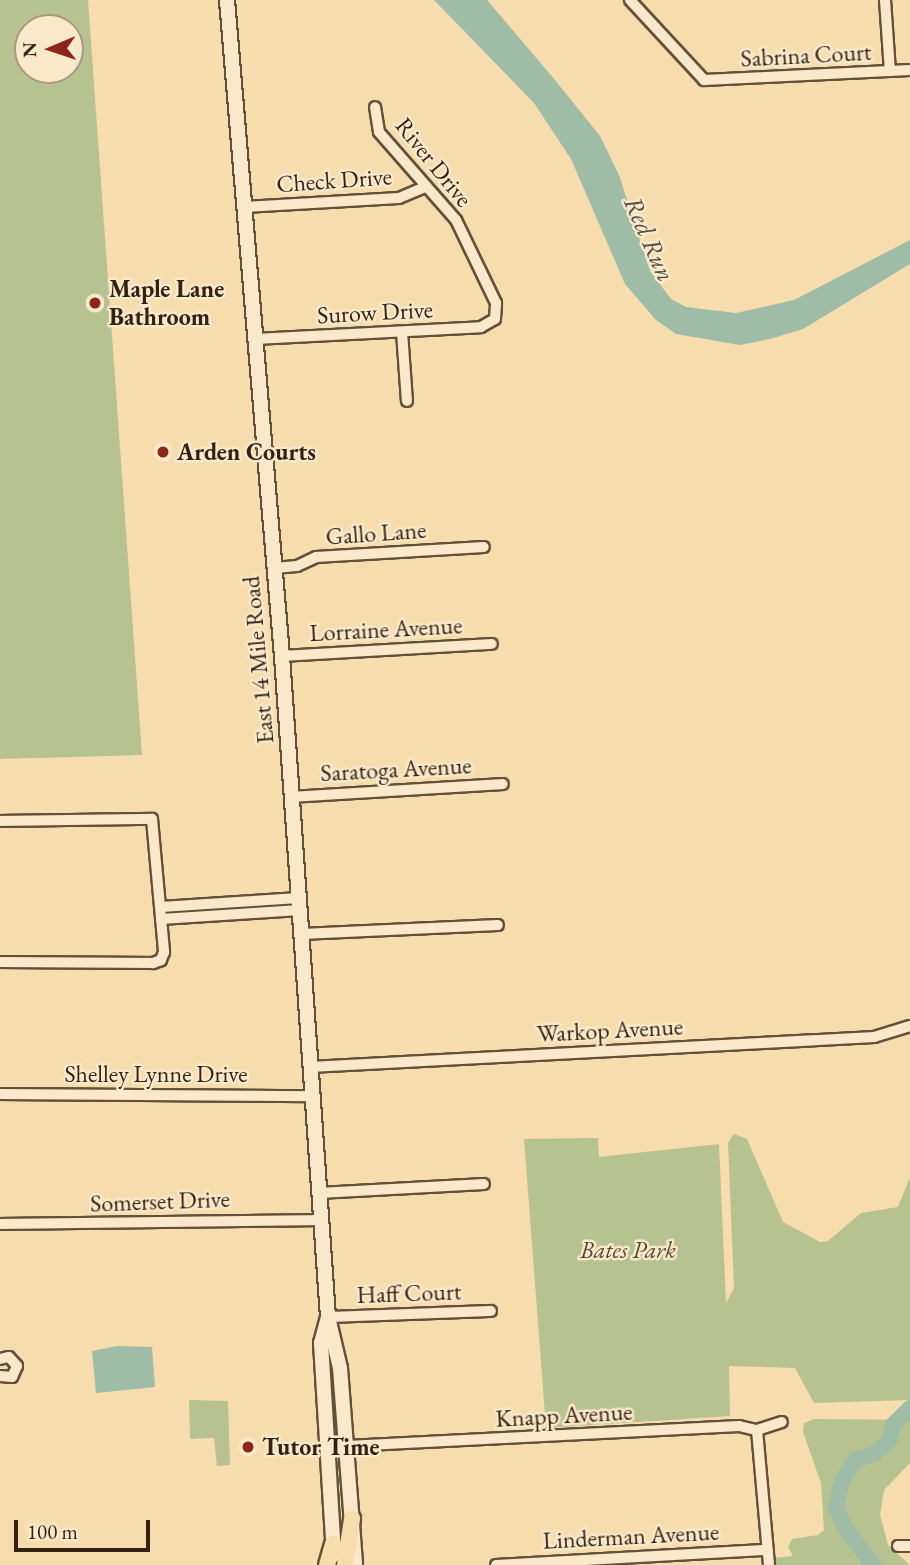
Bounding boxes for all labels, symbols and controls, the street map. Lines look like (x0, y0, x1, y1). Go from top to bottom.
north arrow (14, 14, 84, 84)
street label: Sabrina Court (740, 37, 872, 73)
text: N (17, 42, 42, 58)
street label: River Drive (389, 112, 479, 212)
street label: Check Drive (275, 162, 393, 198)
water label: Red Run (616, 192, 682, 286)
place label: Maple Lane Bathroom (109, 275, 224, 331)
marker: Maple Lane Bathroom (87, 295, 103, 311)
street label: Surow Drive (316, 295, 434, 329)
place label: Arden Courts (177, 438, 316, 466)
marker: Arden Courts (155, 444, 171, 460)
street label: Gallo Lane (325, 515, 427, 551)
street label: East 14 Mile Road (236, 575, 280, 745)
street label: Lorraine Avenue (309, 611, 463, 647)
street label: Saratoga Avenue (320, 751, 472, 787)
street label: Warkop Avenue (536, 1012, 684, 1048)
street label: Shelley Lynne Drive (64, 1060, 248, 1088)
street label: Somerset Drive (90, 1184, 230, 1218)
park label: Bates Park (580, 1236, 676, 1264)
street label: Haff Court (356, 1277, 462, 1309)
street label: Knapp Avenue (495, 1397, 633, 1433)
place label: Tutor Time (262, 1433, 380, 1461)
marker: Tutor Time (240, 1439, 256, 1455)
scale bar (18, 1506, 154, 1550)
street label: Linderman Avenue (542, 1517, 720, 1555)
text: 100 m (27, 1518, 78, 1545)

